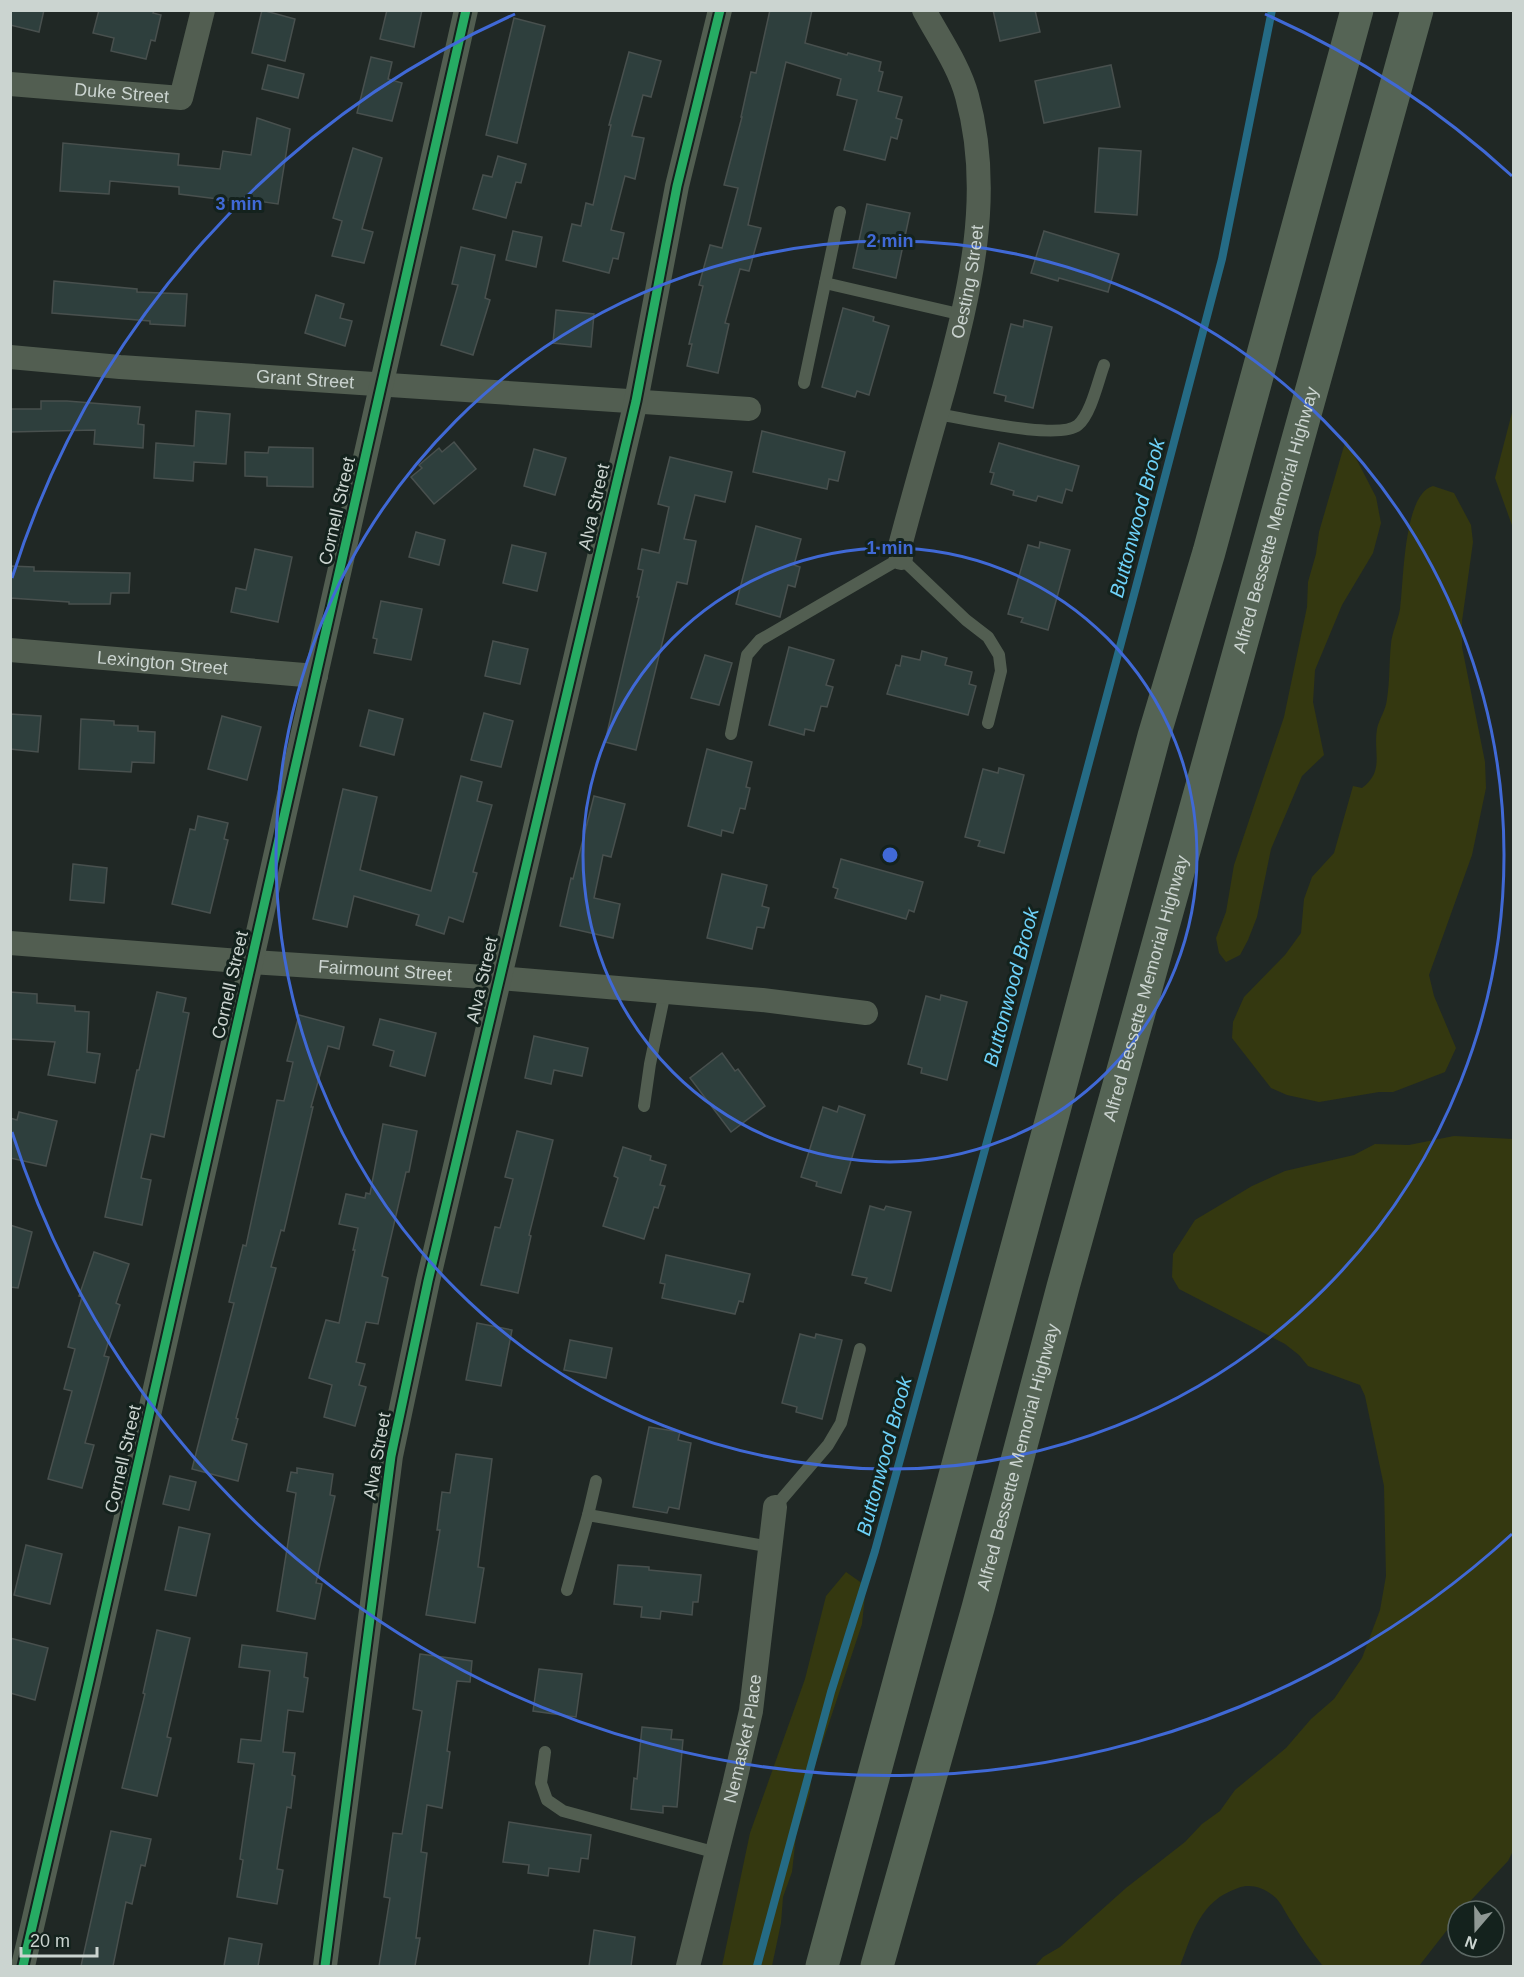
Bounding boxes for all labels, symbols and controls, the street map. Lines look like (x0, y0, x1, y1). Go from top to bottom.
street label: Duke Street (73, 79, 170, 107)
text: 3 min (215, 194, 263, 214)
street label: Oesting Street (947, 224, 987, 341)
text: 2 min (866, 231, 914, 251)
street label: Grant Street (255, 366, 355, 393)
street label: Alfred Bessette Memorial Highway (1229, 385, 1322, 655)
water label: Buttonwood Brook (1105, 435, 1169, 600)
street label: Cornell Street (315, 455, 359, 567)
street label: Alva Street (574, 462, 614, 552)
text: 1 min (866, 538, 914, 558)
street label: Lexington Street (96, 647, 229, 678)
centre of rings (880, 845, 900, 865)
street label: Alfred Bessette Memorial Highway (1099, 853, 1192, 1124)
water label: Buttonwood Brook (979, 904, 1043, 1069)
street label: Cornell Street (208, 929, 252, 1041)
street label: Alva Street (462, 935, 502, 1025)
street label: Fairmount Street (317, 956, 453, 985)
street label: Alfred Bessette Memorial Highway (973, 1322, 1063, 1593)
water label: Buttonwood Brook (852, 1373, 916, 1538)
street label: Cornell Street (101, 1403, 145, 1515)
street label: Alva Street (360, 1411, 394, 1501)
street label: Nemasket Place (720, 1673, 765, 1805)
north arrow (1446, 1899, 1506, 1959)
scale bar (21, 1920, 98, 1958)
text: 20 m (30, 1931, 70, 1951)
text: N (1463, 1933, 1479, 1953)

